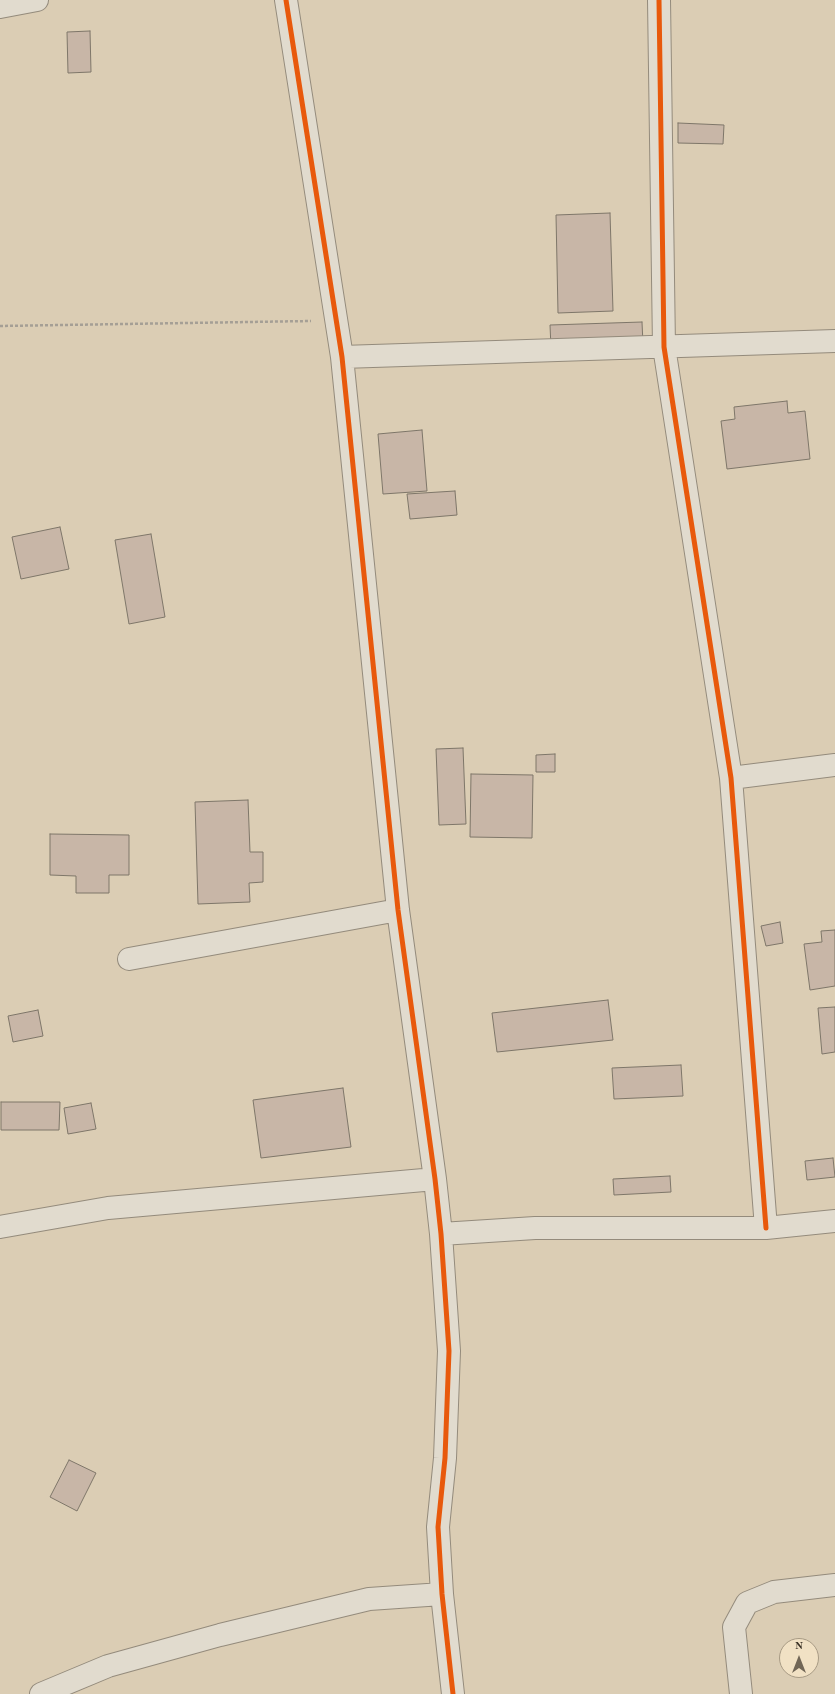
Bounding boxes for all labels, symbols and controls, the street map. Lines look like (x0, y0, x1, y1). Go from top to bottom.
north arrow (779, 1638, 819, 1678)
text: N (795, 1641, 803, 1652)

